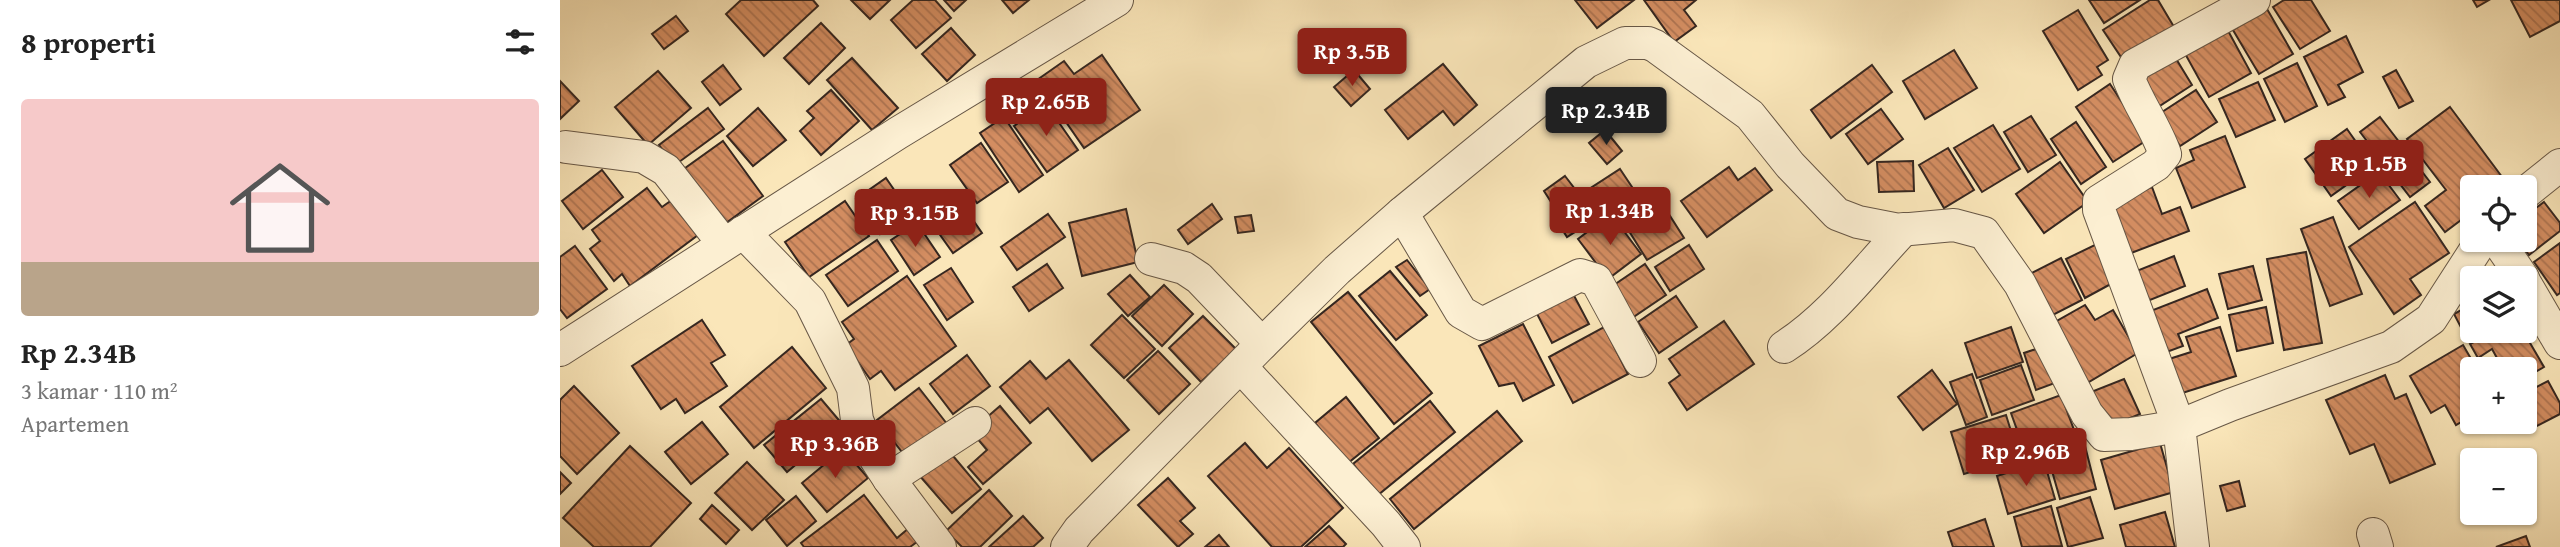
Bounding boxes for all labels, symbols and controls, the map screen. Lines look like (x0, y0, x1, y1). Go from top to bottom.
text: 8 properti (21, 20, 156, 64)
icon: filters (501, 23, 539, 61)
pin: Rp 3.5B (1287, 28, 1417, 88)
text: Rp 3.5B (1314, 34, 1390, 67)
pin: Rp 2.65B (974, 78, 1118, 138)
text: Rp 2.65B (1002, 84, 1090, 117)
pin: Rp 2.34B (1534, 88, 1678, 147)
text: Rp 2.34B (1562, 93, 1650, 126)
pin: Rp 1.5B (2304, 140, 2434, 200)
icon: home (217, 145, 343, 271)
text: Rp 1.5B (2331, 146, 2407, 179)
map controls (2460, 175, 2537, 525)
button: locate (2460, 175, 2537, 252)
pin: Rp 1.34B (1538, 188, 1682, 247)
pin: Rp 3.15B (843, 190, 987, 249)
text: Rp 1.34B (1566, 193, 1654, 226)
text: Rp 3.15B (871, 195, 959, 228)
button: layers (2460, 266, 2537, 343)
text: Rp 2.34B (21, 330, 137, 374)
button: + (2460, 357, 2537, 434)
text: 3 kamar · 110 m² (21, 374, 178, 407)
text: Apartemen (21, 407, 129, 440)
pin: Rp 3.36B (763, 420, 907, 480)
text: Rp 3.36B (791, 426, 879, 459)
pin: Rp 2.96B (1954, 428, 2098, 488)
text: Rp 2.96B (1982, 434, 2070, 467)
button: − (2460, 448, 2537, 525)

